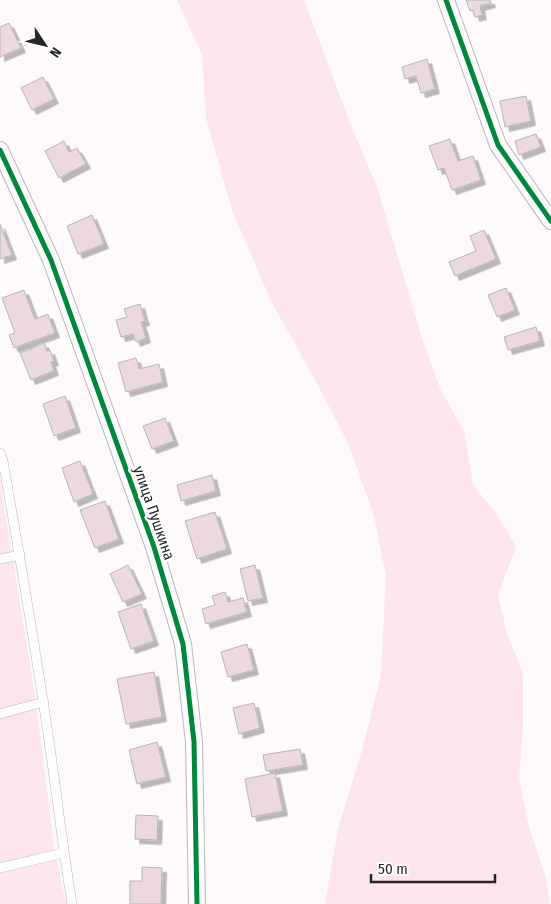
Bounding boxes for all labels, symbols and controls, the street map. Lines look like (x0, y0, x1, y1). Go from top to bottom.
north arrow (20, 20, 70, 70)
text: N (46, 44, 65, 60)
street label: улица Пушкина (130, 464, 178, 562)
scale bar (371, 852, 495, 884)
text: 50 m (378, 860, 408, 878)

